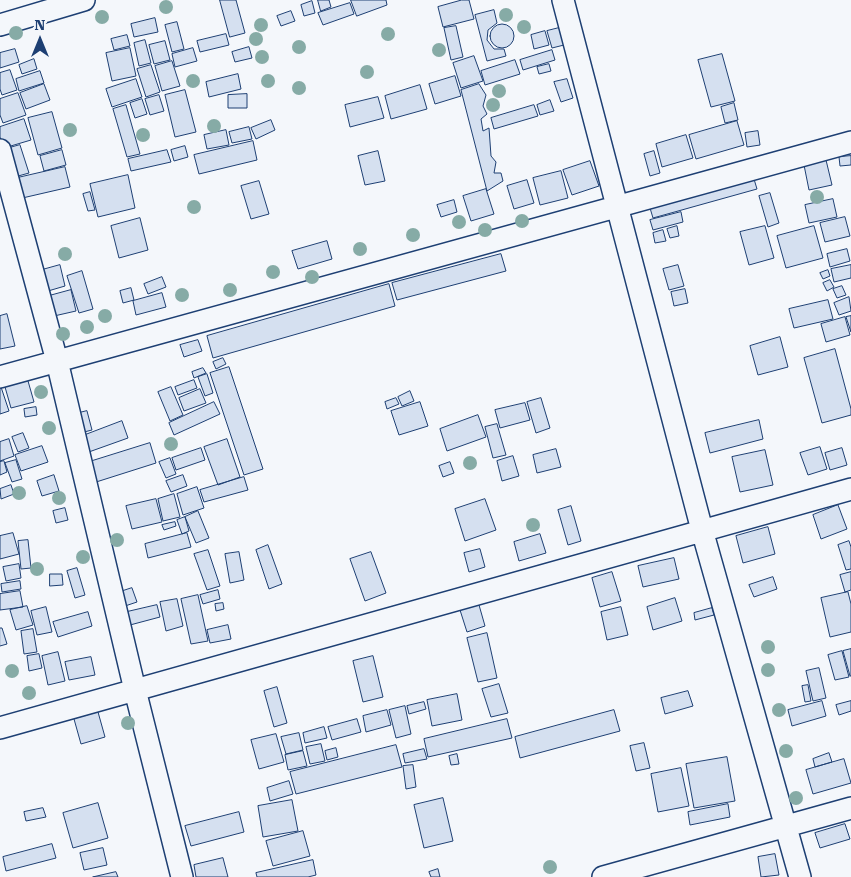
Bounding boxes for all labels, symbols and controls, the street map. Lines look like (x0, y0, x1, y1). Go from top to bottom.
north arrow (15, 15, 65, 65)
text: N (35, 17, 45, 33)

